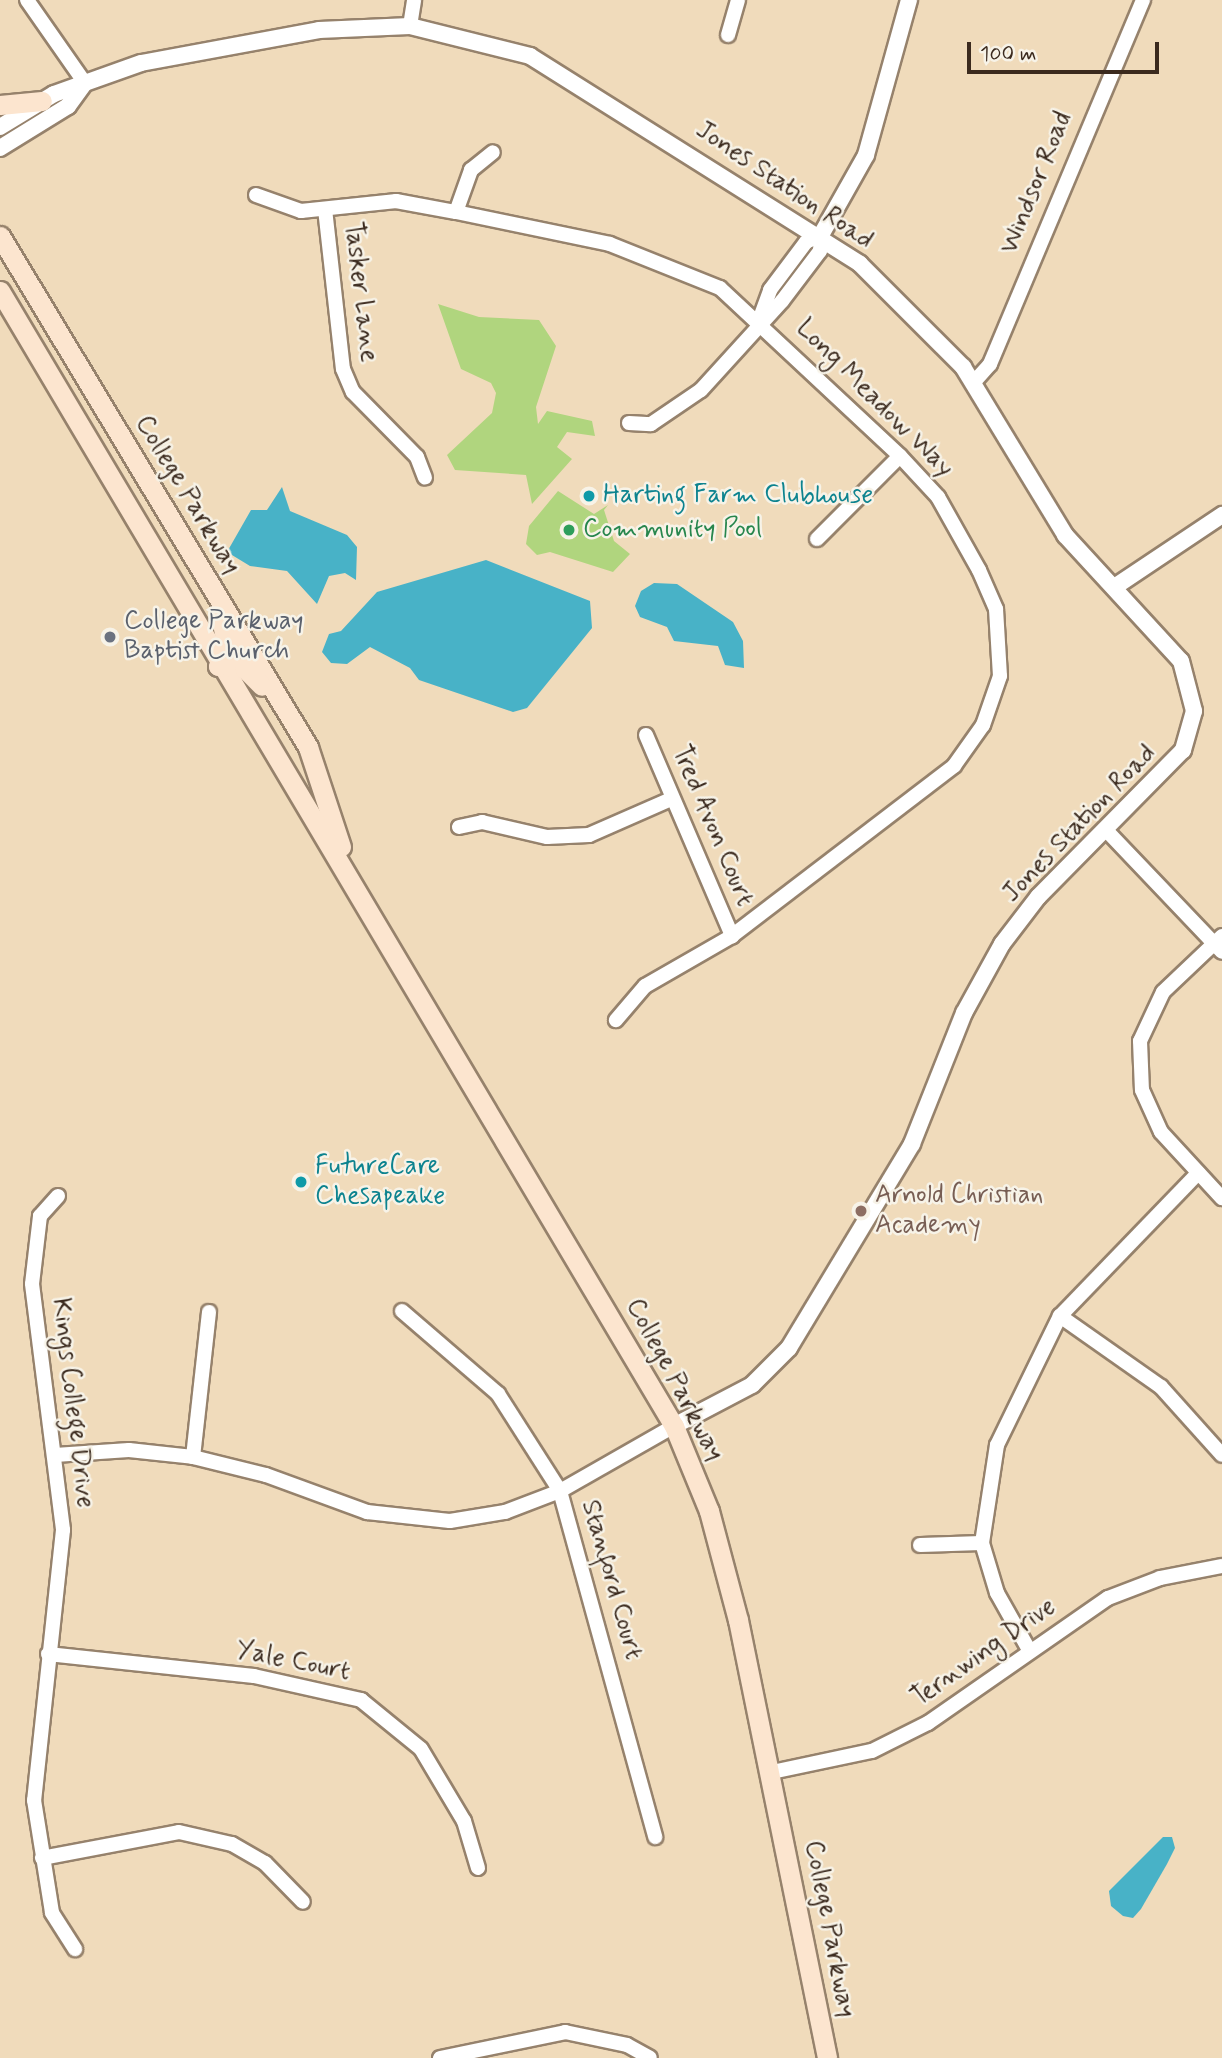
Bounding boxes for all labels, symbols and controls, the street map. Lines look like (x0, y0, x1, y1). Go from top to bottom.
scale bar (970, 28, 1162, 72)
text: 100 m (980, 40, 1036, 68)
street label: Windsor Road (995, 108, 1079, 258)
street label: Jones Station Road (690, 116, 878, 256)
street label: Tasker Lane (336, 223, 384, 361)
street label: Long Meadow Way (789, 314, 959, 484)
street label: College Parkway (127, 410, 247, 580)
place label: Harting Farm Clubhouse (603, 480, 875, 512)
marker: Harting Farm Clubhouse (581, 488, 597, 504)
place label: Community Pool (583, 514, 762, 546)
marker: Community Pool (561, 522, 577, 538)
place label: College Parkway Baptist Church (124, 606, 304, 668)
marker: College Parkway Baptist Church (102, 629, 118, 645)
street label: Tred Avon Court (663, 739, 761, 913)
street label: Jones Station Road (998, 740, 1162, 908)
place label: FutureCare Chesapeake (315, 1151, 445, 1212)
marker: FutureCare Chesapeake (293, 1174, 309, 1190)
place label: Arnold Christian Academy (875, 1180, 1050, 1242)
marker: Arnold Christian Academy (853, 1203, 869, 1219)
street label: College Parkway (618, 1293, 730, 1467)
street label: Kings College Drive (44, 1296, 100, 1510)
street label: Stanford Court (573, 1494, 649, 1666)
street label: Ternwing Drive (906, 1592, 1062, 1714)
street label: Yale Court (232, 1635, 354, 1689)
street label: College Parkway (797, 1838, 861, 2020)

